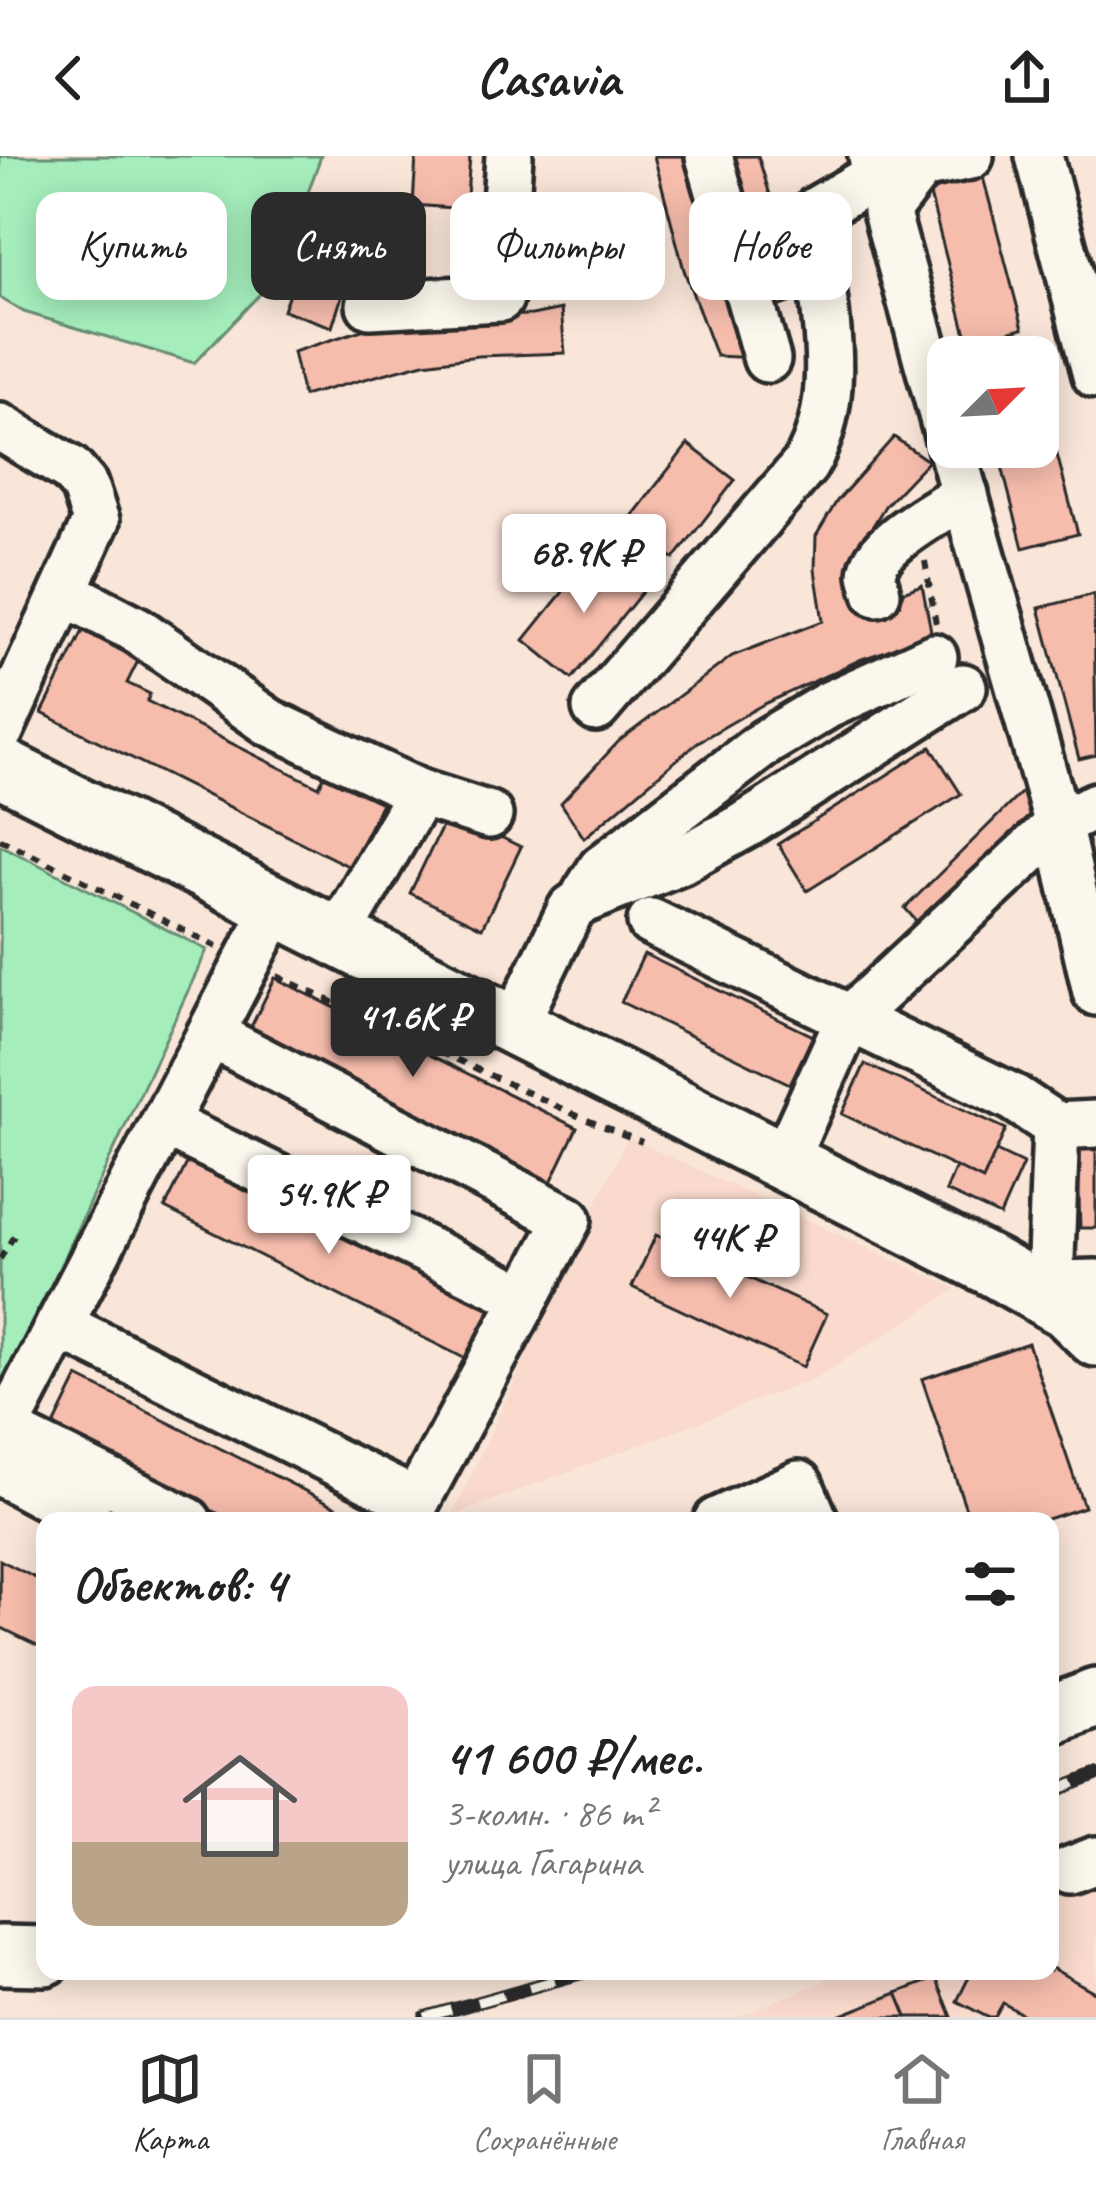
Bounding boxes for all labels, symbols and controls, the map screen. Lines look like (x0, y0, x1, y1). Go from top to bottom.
text: Casavia (476, 44, 620, 112)
icon: back (36, 45, 102, 111)
icon: share (994, 45, 1060, 111)
chip: Купить (36, 192, 227, 300)
chip: Снять (251, 192, 426, 300)
chip: Фильтры (450, 192, 665, 300)
chip: Новое (689, 192, 852, 300)
north arrow (927, 336, 1059, 468)
map controls (927, 336, 1059, 468)
pin: 68.9K ₽ (473, 514, 695, 616)
text: 68.9K ₽ (529, 528, 639, 577)
pin: 41.6K ₽ (302, 978, 524, 1080)
text: 41.6K ₽ (358, 992, 468, 1041)
pin: 54.9K ₽ (218, 1155, 440, 1257)
text: 54.9K ₽ (275, 1169, 383, 1218)
pin: 44K ₽ (646, 1199, 814, 1301)
text: 44K ₽ (688, 1213, 772, 1262)
icon: filters (957, 1551, 1023, 1617)
text: Объектов: 4 (72, 1552, 285, 1616)
text: 41 600 ₽/мес. (444, 1725, 702, 1789)
icon: home (168, 1734, 312, 1878)
text: 3-комн. · 86 m² (444, 1789, 654, 1838)
text: улица Гагарина (444, 1838, 641, 1887)
tab: Карта (132, 2046, 208, 2160)
tab: Сохранённые (473, 2046, 616, 2160)
tab: Главная (881, 2046, 964, 2160)

